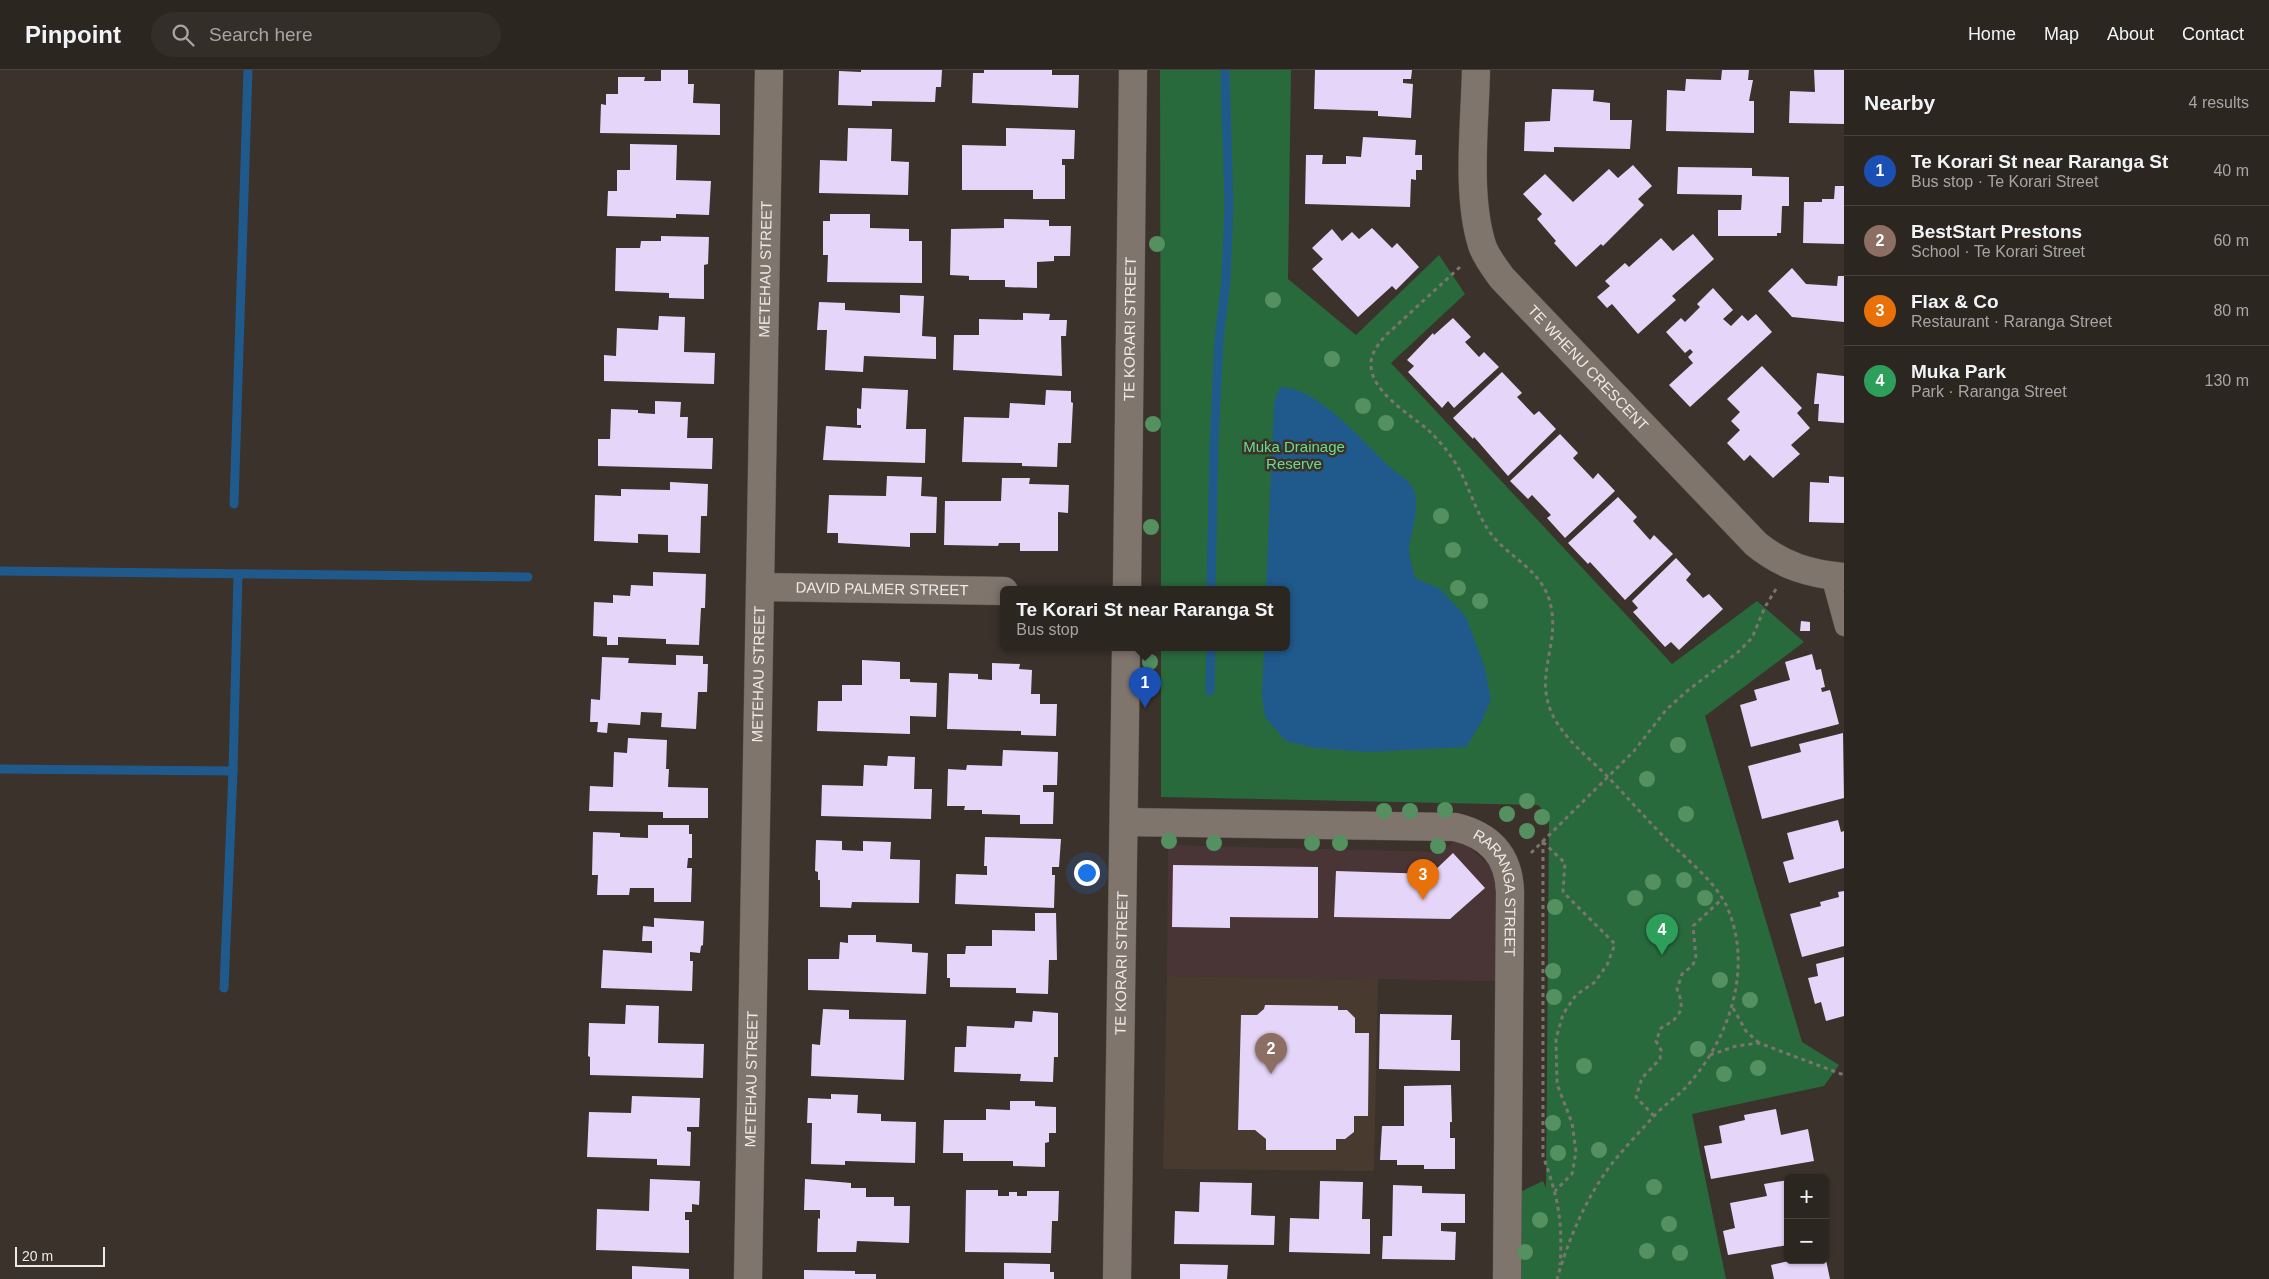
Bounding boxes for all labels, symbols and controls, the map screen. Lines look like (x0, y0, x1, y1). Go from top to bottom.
search box (151, 12, 501, 57)
text: Pinpoint (25, 21, 121, 48)
icon: search (169, 21, 197, 49)
text: Search here (209, 24, 313, 45)
text: Home (1968, 24, 2016, 44)
text: Map (2044, 24, 2079, 44)
text: About (2107, 24, 2154, 44)
text: Contact (2182, 24, 2244, 44)
text: Nearby (1864, 91, 1935, 114)
text: 4 results (2189, 94, 2249, 111)
text: Te Korari St near Raranga St (1911, 151, 2168, 172)
text: 1 (1876, 162, 1884, 179)
text: 40 m (2213, 162, 2249, 179)
text: Bus stop · Te Korari Street (1911, 173, 2098, 190)
street label: METEHAU STREET (755, 201, 775, 338)
text: BestStart Prestons (1911, 221, 2082, 242)
text: 2 (1876, 232, 1884, 249)
text: 60 m (2213, 232, 2249, 249)
text: School · Te Korari Street (1911, 243, 2085, 260)
street label: TE KORARI STREET (1120, 257, 1139, 401)
text: Flax & Co (1911, 291, 1999, 312)
street label: TE WHENU CRESCENT (1524, 301, 1652, 434)
text: 3 (1876, 302, 1884, 319)
text: 80 m (2213, 302, 2249, 319)
text: Restaurant · Raranga Street (1911, 313, 2112, 330)
text: Muka Park (1911, 361, 2006, 382)
text: 4 (1876, 372, 1884, 389)
text: 130 m (2205, 372, 2249, 389)
text: Park · Raranga Street (1911, 383, 2067, 400)
park label: Muka Drainage Reserve (1243, 438, 1345, 472)
street label: DAVID PALMER STREET (795, 579, 969, 598)
popup (1000, 586, 1290, 651)
text: Te Korari St near Raranga St (1016, 599, 1274, 620)
street label: METEHAU STREET (748, 606, 768, 743)
text: Bus stop (1016, 621, 1079, 638)
pin: 1 (1129, 667, 1161, 708)
street label: RARANGA STREET (1471, 826, 1519, 957)
pin: 3 (1407, 859, 1439, 900)
your location (1074, 860, 1100, 886)
street label: TE KORARI STREET (1111, 891, 1131, 1035)
pin: 4 (1646, 914, 1678, 955)
street label: METEHAU STREET (741, 1010, 761, 1148)
pin: 2 (1255, 1033, 1287, 1074)
map controls (1784, 1174, 1829, 1264)
button: + (1784, 1174, 1829, 1219)
button: − (1784, 1219, 1829, 1264)
scale bar (15, 1244, 105, 1267)
text: 20 m (22, 1248, 53, 1264)

